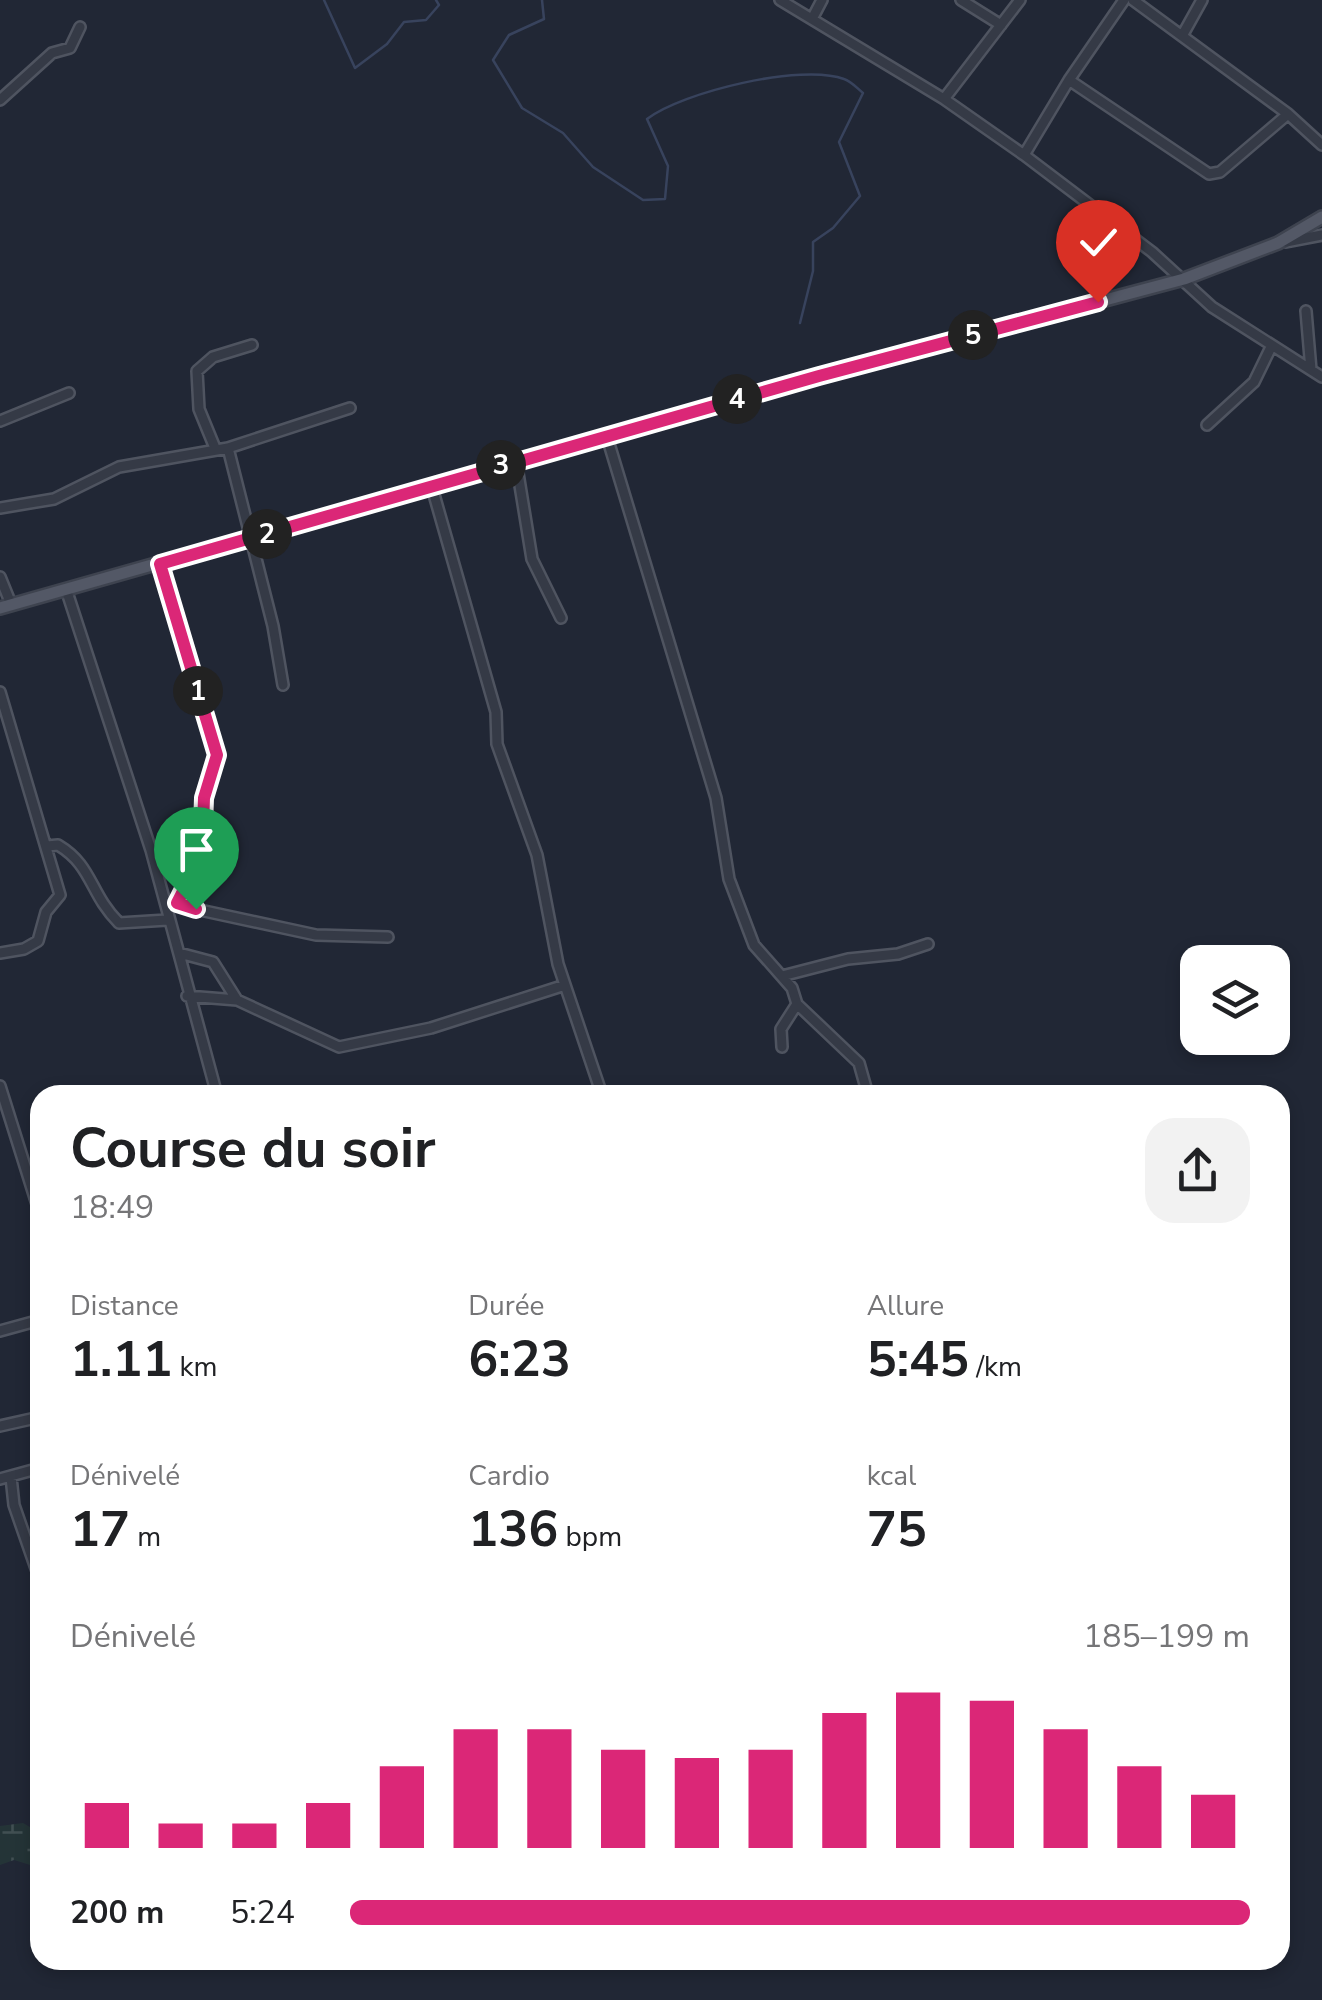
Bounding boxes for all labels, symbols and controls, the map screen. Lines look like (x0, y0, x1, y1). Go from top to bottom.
pin (1056, 200, 1141, 303)
icon: check (1071, 215, 1126, 270)
pin: 5 (948, 310, 998, 360)
text: 5 (965, 316, 981, 354)
pin: 4 (712, 374, 762, 424)
text: 4 (729, 380, 745, 418)
pin: 3 (476, 440, 526, 490)
text: 3 (493, 446, 509, 484)
pin: 2 (242, 509, 292, 559)
text: 2 (259, 515, 275, 553)
pin: 1 (173, 666, 223, 716)
text: 1 (190, 672, 206, 710)
pin (154, 807, 239, 910)
icon: arrive (169, 822, 224, 877)
map controls (1180, 945, 1290, 1055)
button: layers (1180, 945, 1290, 1055)
text: Course du soir (70, 1111, 436, 1186)
button: share (1145, 1118, 1250, 1223)
text: 18:49 (70, 1186, 154, 1229)
text: Distance (70, 1287, 179, 1325)
text: Durée (468, 1287, 544, 1325)
text: Allure (867, 1287, 944, 1325)
text: 1.11 (70, 1325, 172, 1394)
text: 6:23 (468, 1325, 571, 1394)
text: 5:45 (867, 1325, 969, 1394)
text: km (172, 1348, 218, 1386)
text: /km (969, 1348, 1022, 1386)
text: Dénivelé (70, 1457, 180, 1495)
text: Cardio (468, 1457, 550, 1495)
text: kcal (867, 1457, 916, 1495)
text: 17 (70, 1495, 130, 1564)
text: 136 (468, 1495, 558, 1564)
text: 75 (867, 1495, 927, 1564)
text: m (130, 1518, 161, 1556)
text: bpm (558, 1518, 622, 1556)
text: Dénivelé (70, 1615, 196, 1658)
text: 185–199 m (1083, 1615, 1250, 1658)
text: 200 m (70, 1891, 164, 1934)
text: 5:24 (230, 1891, 295, 1934)

